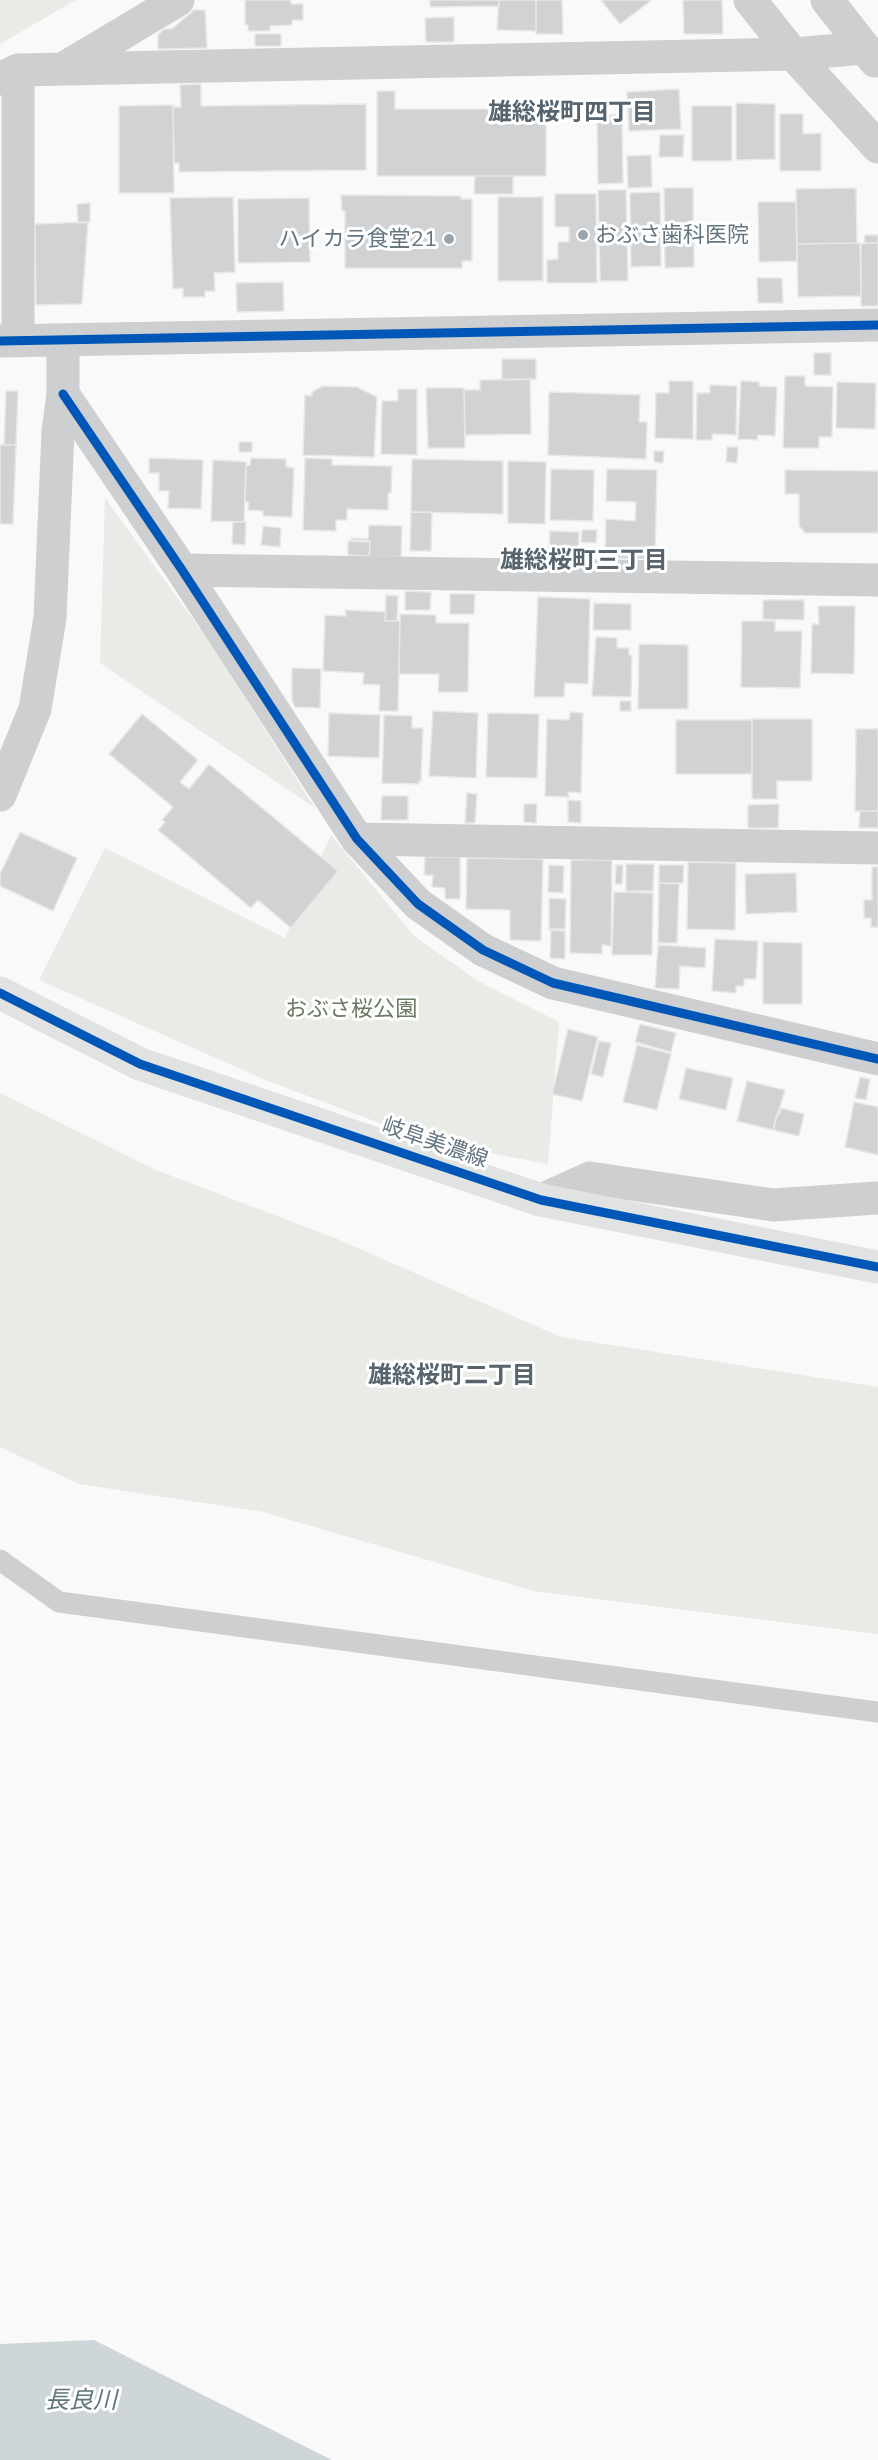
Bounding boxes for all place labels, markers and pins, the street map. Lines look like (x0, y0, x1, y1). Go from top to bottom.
place label: おぶさ歯科医院 (595, 222, 749, 248)
place label: ハイカラ食堂21 (279, 226, 437, 252)
marker: おぶさ歯科医院 (576, 228, 590, 242)
marker: ハイカラ食堂21 (442, 232, 456, 246)

